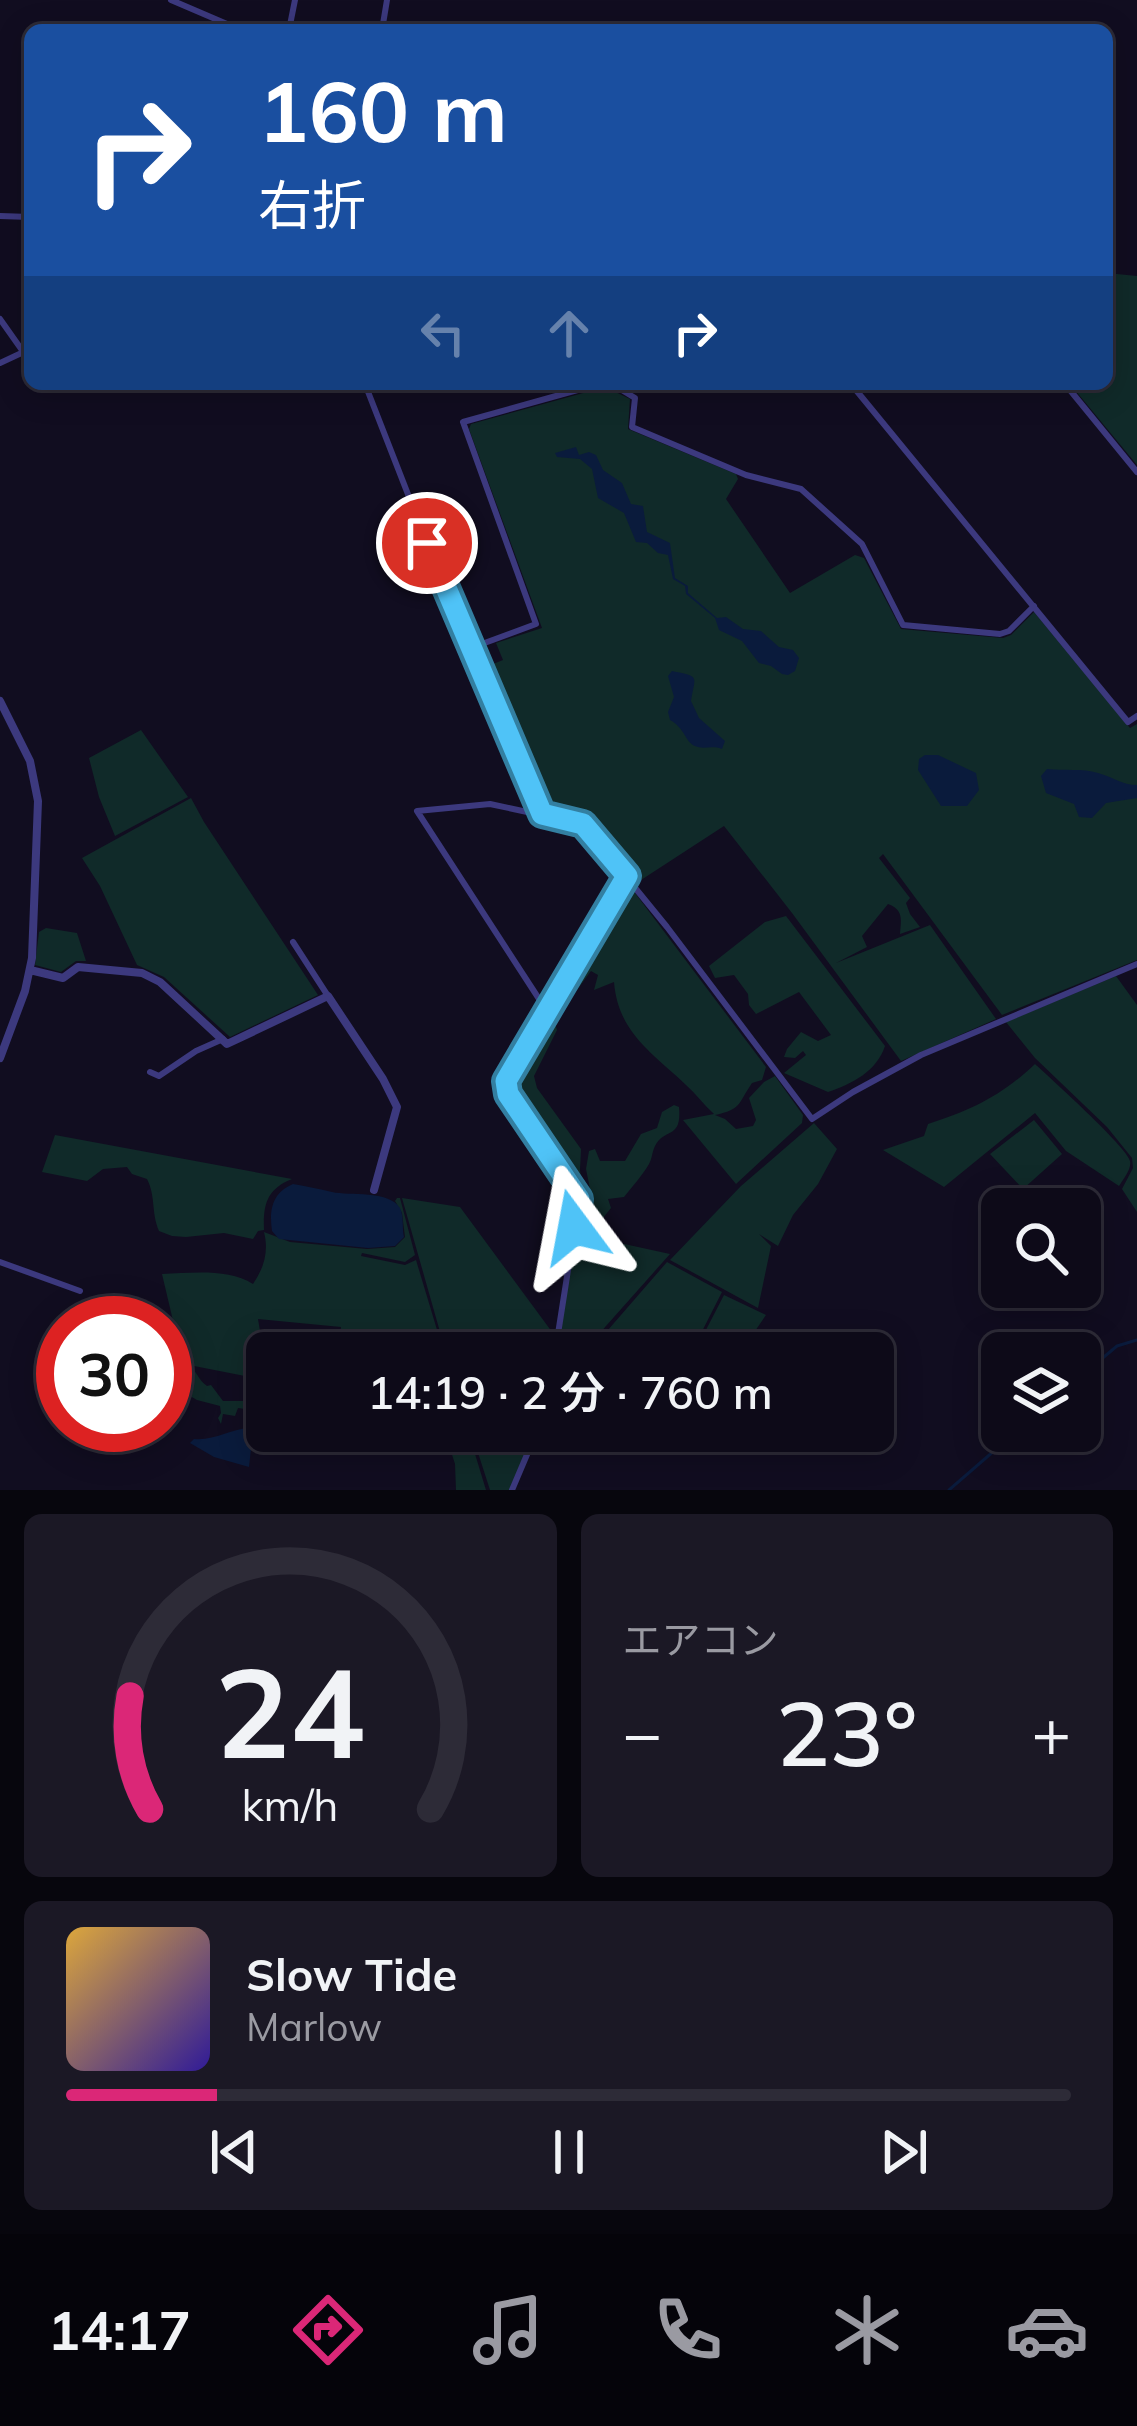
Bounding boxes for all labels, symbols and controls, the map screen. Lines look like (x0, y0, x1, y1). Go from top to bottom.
text: 160 m (258, 58, 508, 163)
icon: right (60, 72, 216, 228)
text: 右折 (258, 171, 366, 239)
icon: left (410, 300, 476, 366)
icon: ahead (536, 300, 602, 366)
icon: right (662, 300, 728, 366)
pin (376, 492, 478, 594)
icon: arrive (394, 510, 460, 576)
position arrow (511, 1164, 637, 1290)
map controls (981, 1188, 1101, 1452)
button: search (981, 1188, 1101, 1308)
speed limit sign: 30 (36, 1296, 192, 1452)
button: layers (981, 1332, 1101, 1452)
text: 14:19 · 2 分 · 760 m (367, 1364, 773, 1420)
text: エアコン (623, 1615, 779, 1664)
text: 24 (215, 1633, 365, 1789)
text: 23° (776, 1676, 918, 1789)
text: − (623, 1691, 662, 1774)
text: + (1031, 1691, 1071, 1774)
text: km/h (242, 1777, 339, 1831)
text: Slow Tide (246, 1946, 457, 2002)
text: Marlow (246, 2002, 382, 2051)
icon: previous (201, 2119, 267, 2185)
icon: pause (536, 2119, 602, 2185)
icon: next (871, 2119, 937, 2185)
icon: directions (286, 2288, 370, 2372)
icon: music (466, 2288, 550, 2372)
icon: phone (646, 2288, 730, 2372)
icon: climate (825, 2288, 909, 2372)
icon: car (1005, 2288, 1089, 2372)
text: 14:17 (48, 2296, 191, 2364)

